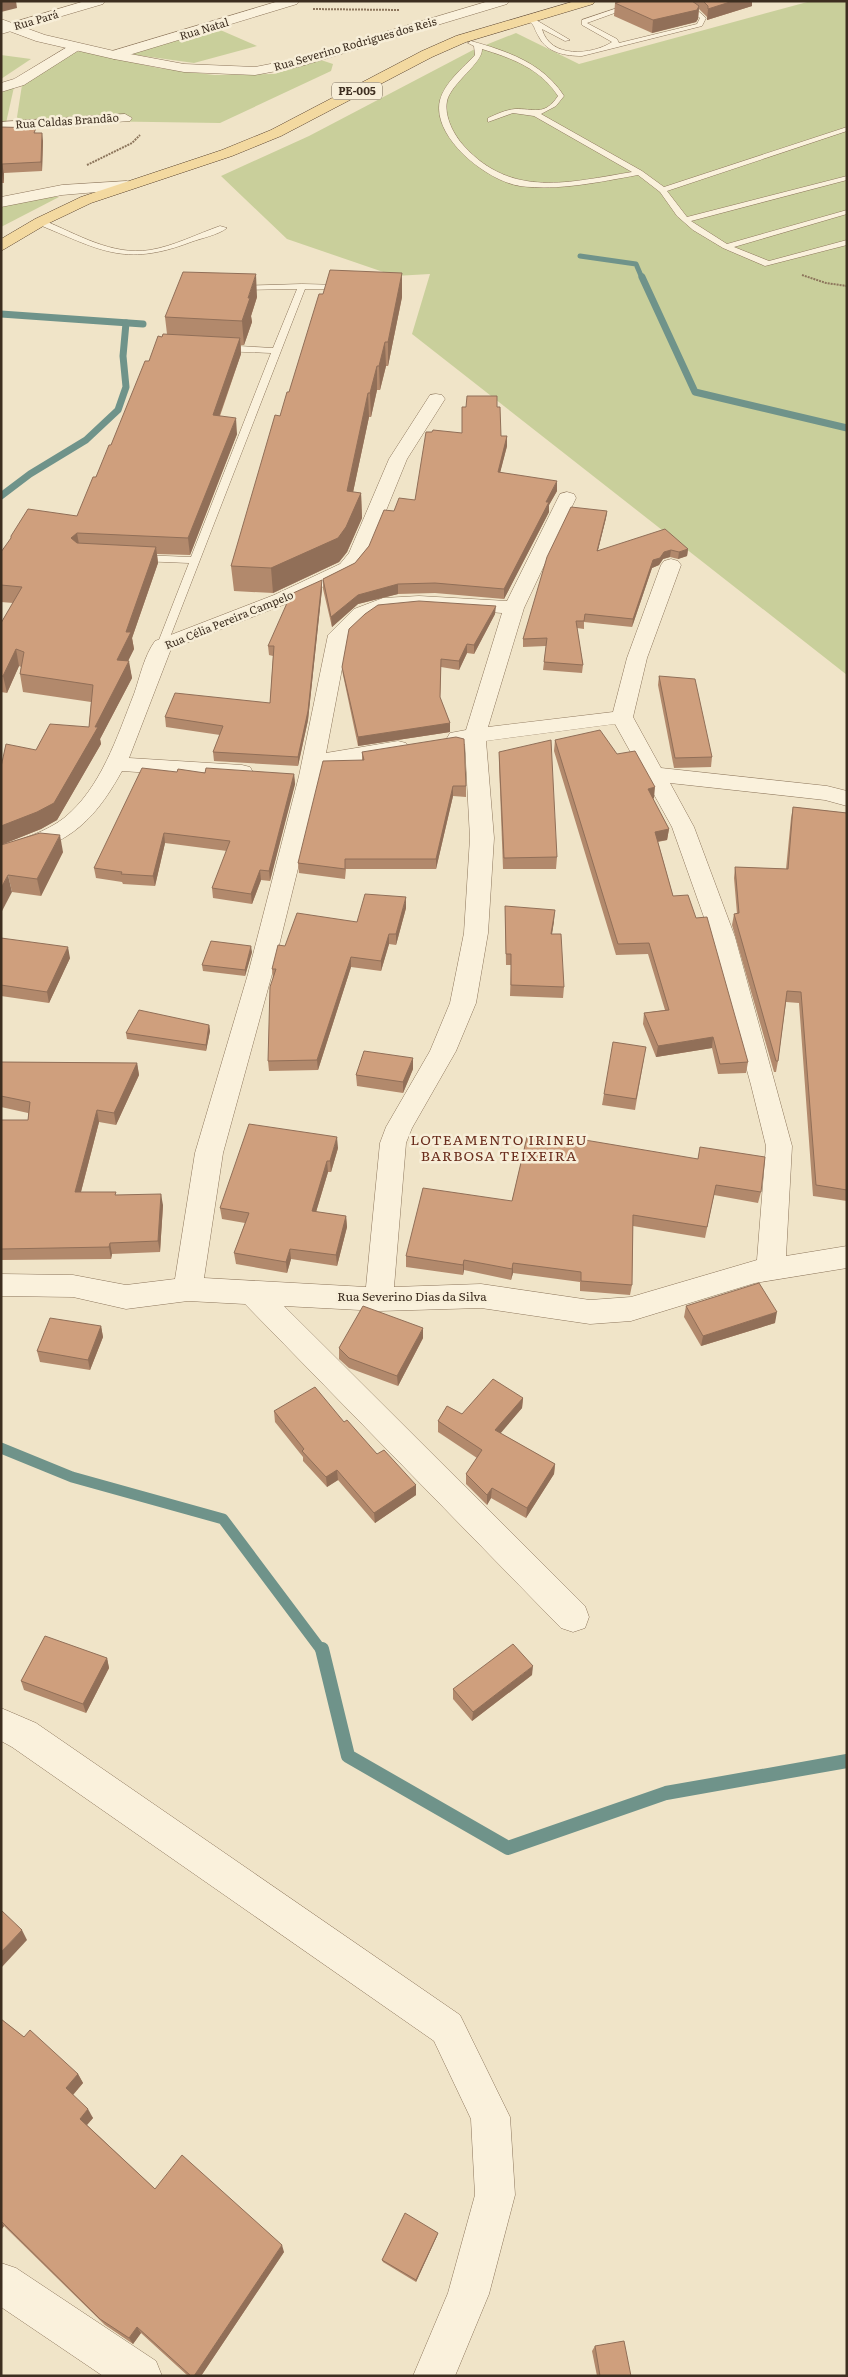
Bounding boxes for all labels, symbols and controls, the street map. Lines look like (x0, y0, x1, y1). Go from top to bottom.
street label: Rua Pará (11, 5, 60, 33)
street label: Rua Severino Rodrigues dos Reis (271, 12, 438, 74)
street label: Rua Natal (177, 13, 231, 43)
road number: PE-005 (332, 82, 382, 100)
street label: Rua Caldas Brandão (15, 108, 119, 132)
street label: Rua Célia Pereira Campelo (162, 586, 295, 652)
district label: LOTEAMENTO IRINEU BARBOSA TEIXEIRA (410, 1129, 588, 1165)
street label: Rua Severino Dias da Silva (337, 1287, 487, 1305)

